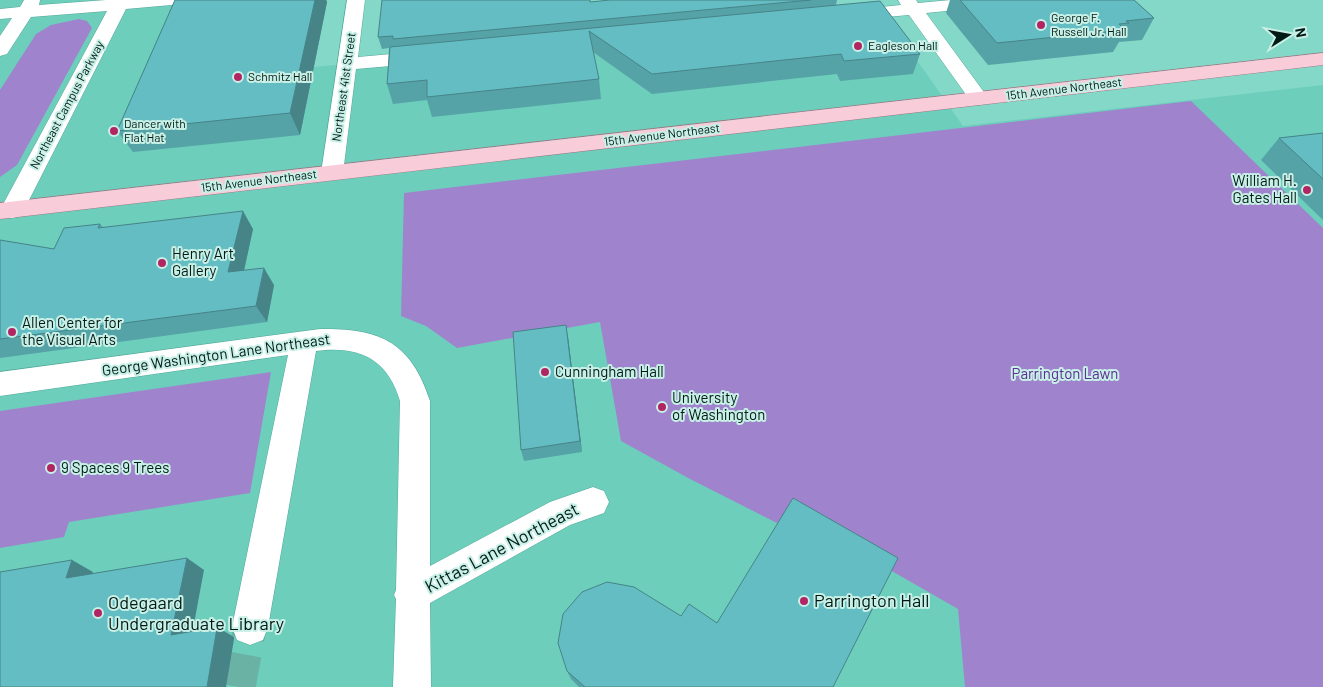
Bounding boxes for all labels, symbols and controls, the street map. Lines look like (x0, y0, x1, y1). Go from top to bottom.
place label: George F. Russell Jr. Hall (1051, 10, 1127, 38)
north arrow (1263, 10, 1313, 60)
marker: George F. Russell Jr. Hall (1035, 19, 1047, 31)
text: N (1292, 26, 1310, 39)
street label: Northeast 41st Street (328, 31, 358, 142)
street label: Northeast Campus Parkway (26, 38, 106, 171)
place label: Eagleson Hall (868, 38, 938, 52)
marker: Eagleson Hall (852, 40, 864, 52)
place label: Schmitz Hall (248, 69, 312, 83)
marker: Schmitz Hall (232, 71, 244, 83)
street label: 15th Avenue Northeast (1005, 74, 1123, 102)
place label: Dancer with Flat Hat (124, 116, 186, 144)
street label: 15th Avenue Northeast (603, 120, 721, 148)
marker: Dancer with Flat Hat (108, 125, 120, 137)
street label: 15th Avenue Northeast (200, 166, 318, 194)
place label: William H. Gates Hall (1232, 171, 1297, 206)
marker: William H. Gates Hall (1301, 184, 1313, 196)
place label: Henry Art Gallery (172, 244, 234, 279)
marker: Henry Art Gallery (156, 257, 168, 269)
place label: Allen Center for the Visual Arts (22, 313, 123, 348)
marker: Allen Center for the Visual Arts (6, 326, 18, 338)
street label: George Washington Lane Northeast (101, 329, 331, 379)
place label: Cunningham Hall (555, 362, 664, 380)
park label: Parrington Lawn (1012, 364, 1118, 382)
marker: Cunningham Hall (539, 366, 551, 378)
place label: University of Washington (672, 388, 765, 423)
marker: University of Washington (656, 401, 668, 413)
place label: 9 Spaces 9 Trees (61, 458, 169, 476)
marker: 9 Spaces 9 Trees (45, 462, 57, 474)
street label: Kittas Lane Northeast (421, 497, 582, 597)
place label: Parrington Hall (814, 589, 929, 611)
place label: Odegaard Undergraduate Library (108, 591, 284, 634)
marker: Parrington Hall (798, 595, 810, 607)
marker: Odegaard Undergraduate Library (92, 607, 104, 619)

